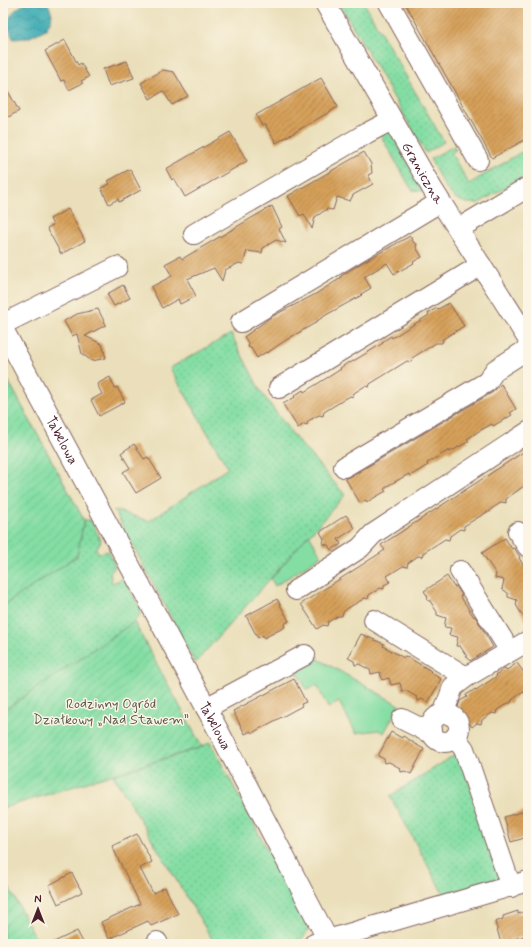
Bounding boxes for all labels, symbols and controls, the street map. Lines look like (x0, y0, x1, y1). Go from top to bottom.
street label: Graniczna (397, 139, 448, 208)
street label: Tabelowa (41, 413, 82, 468)
park label: Rodzinny Ogród Działkowy „Nad Stawem” (33, 695, 189, 729)
street label: Tabelowa (194, 699, 235, 754)
north arrow (18, 889, 58, 929)
text: N (34, 893, 42, 907)

